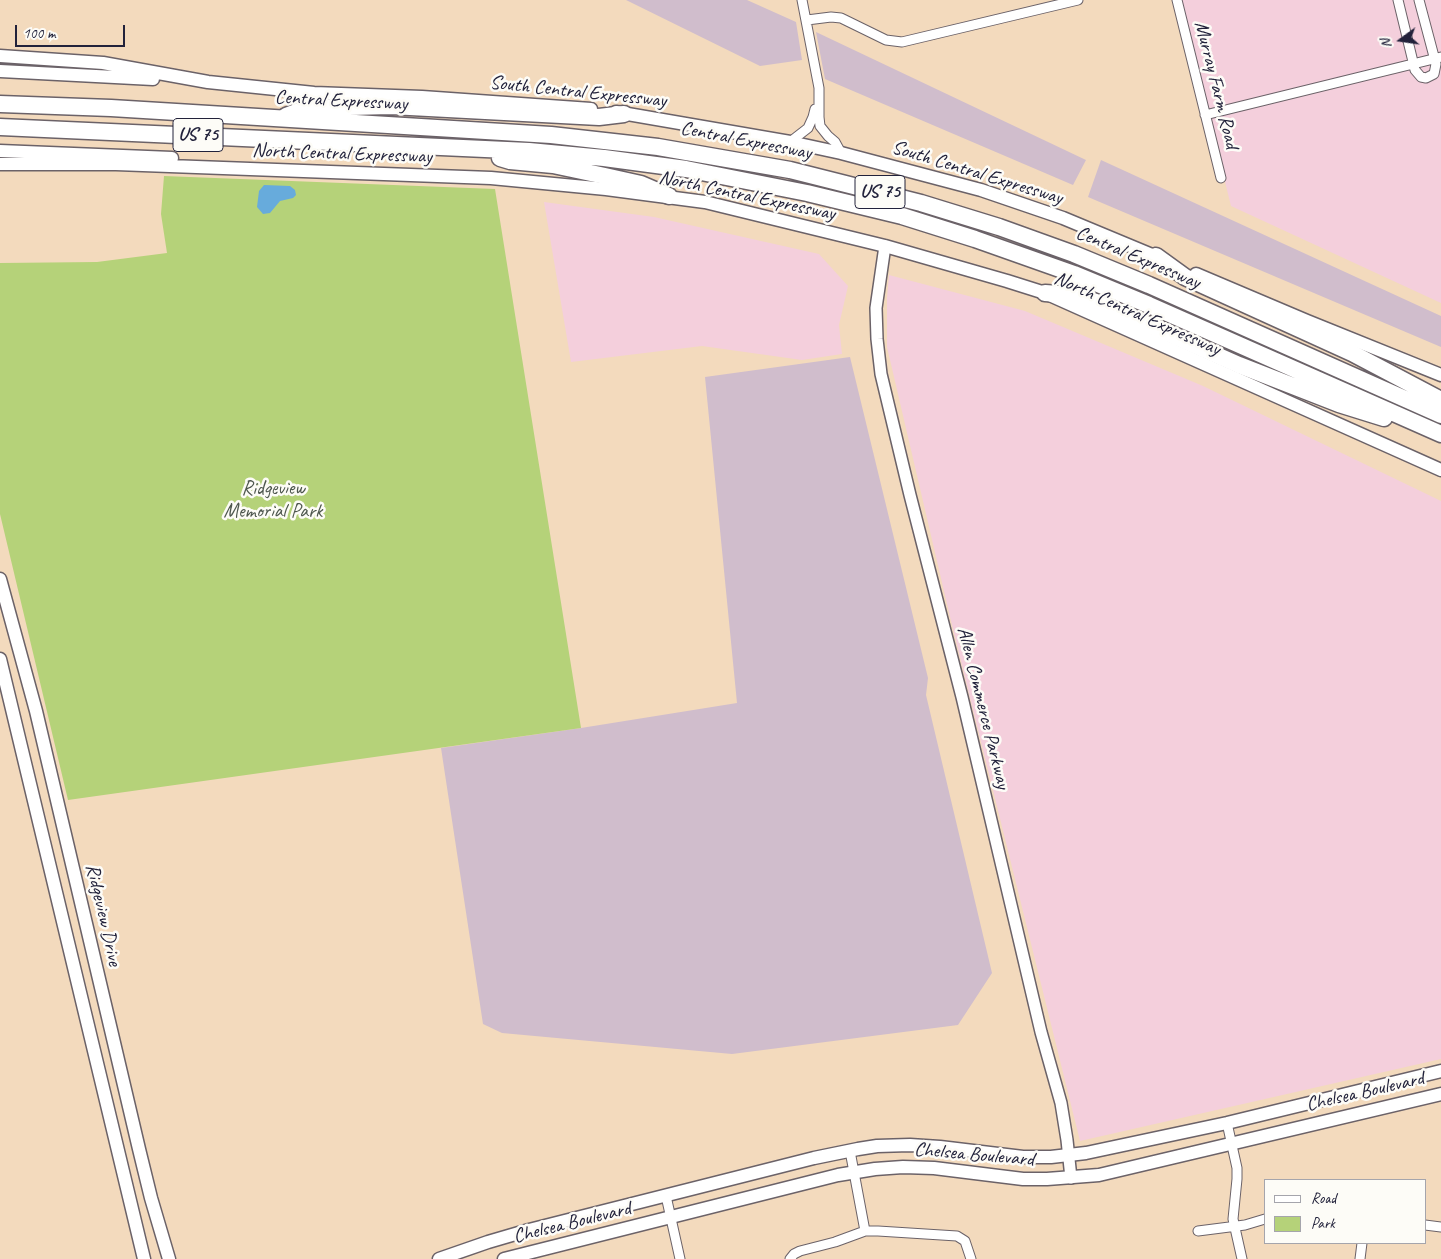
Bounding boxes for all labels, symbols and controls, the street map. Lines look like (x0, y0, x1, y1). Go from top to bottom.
scale bar (18, 15, 128, 47)
north arrow (1376, 15, 1426, 65)
street label: Murray Farm Road (1189, 19, 1243, 151)
text: 100 m (23, 24, 55, 43)
text: N (1377, 37, 1395, 50)
street label: South Central Expressway (489, 71, 667, 113)
street label: Central Expressway (274, 86, 408, 116)
street label: Central Expressway (679, 117, 813, 165)
road number: US 75 (173, 118, 223, 152)
street label: South Central Expressway (889, 136, 1065, 210)
street label: North Central Expressway (252, 139, 432, 169)
street label: North Central Expressway (657, 166, 837, 226)
road number: US 75 (855, 176, 905, 208)
street label: Central Expressway (1072, 221, 1204, 295)
street label: North Central Expressway (1050, 267, 1224, 361)
park label: Ridgeview Memorial Park (224, 477, 322, 524)
street label: Allen Commerce Parkway (951, 625, 1015, 791)
street label: Ridgeview Drive (80, 862, 126, 968)
street label: Chelsea Boulevard (1304, 1067, 1426, 1117)
street label: Chelsea Boulevard (913, 1138, 1035, 1172)
legend (1264, 1179, 1426, 1244)
text: Road (1311, 1189, 1336, 1208)
street label: Chelsea Boulevard (511, 1197, 633, 1249)
text: Park (1311, 1214, 1335, 1233)

